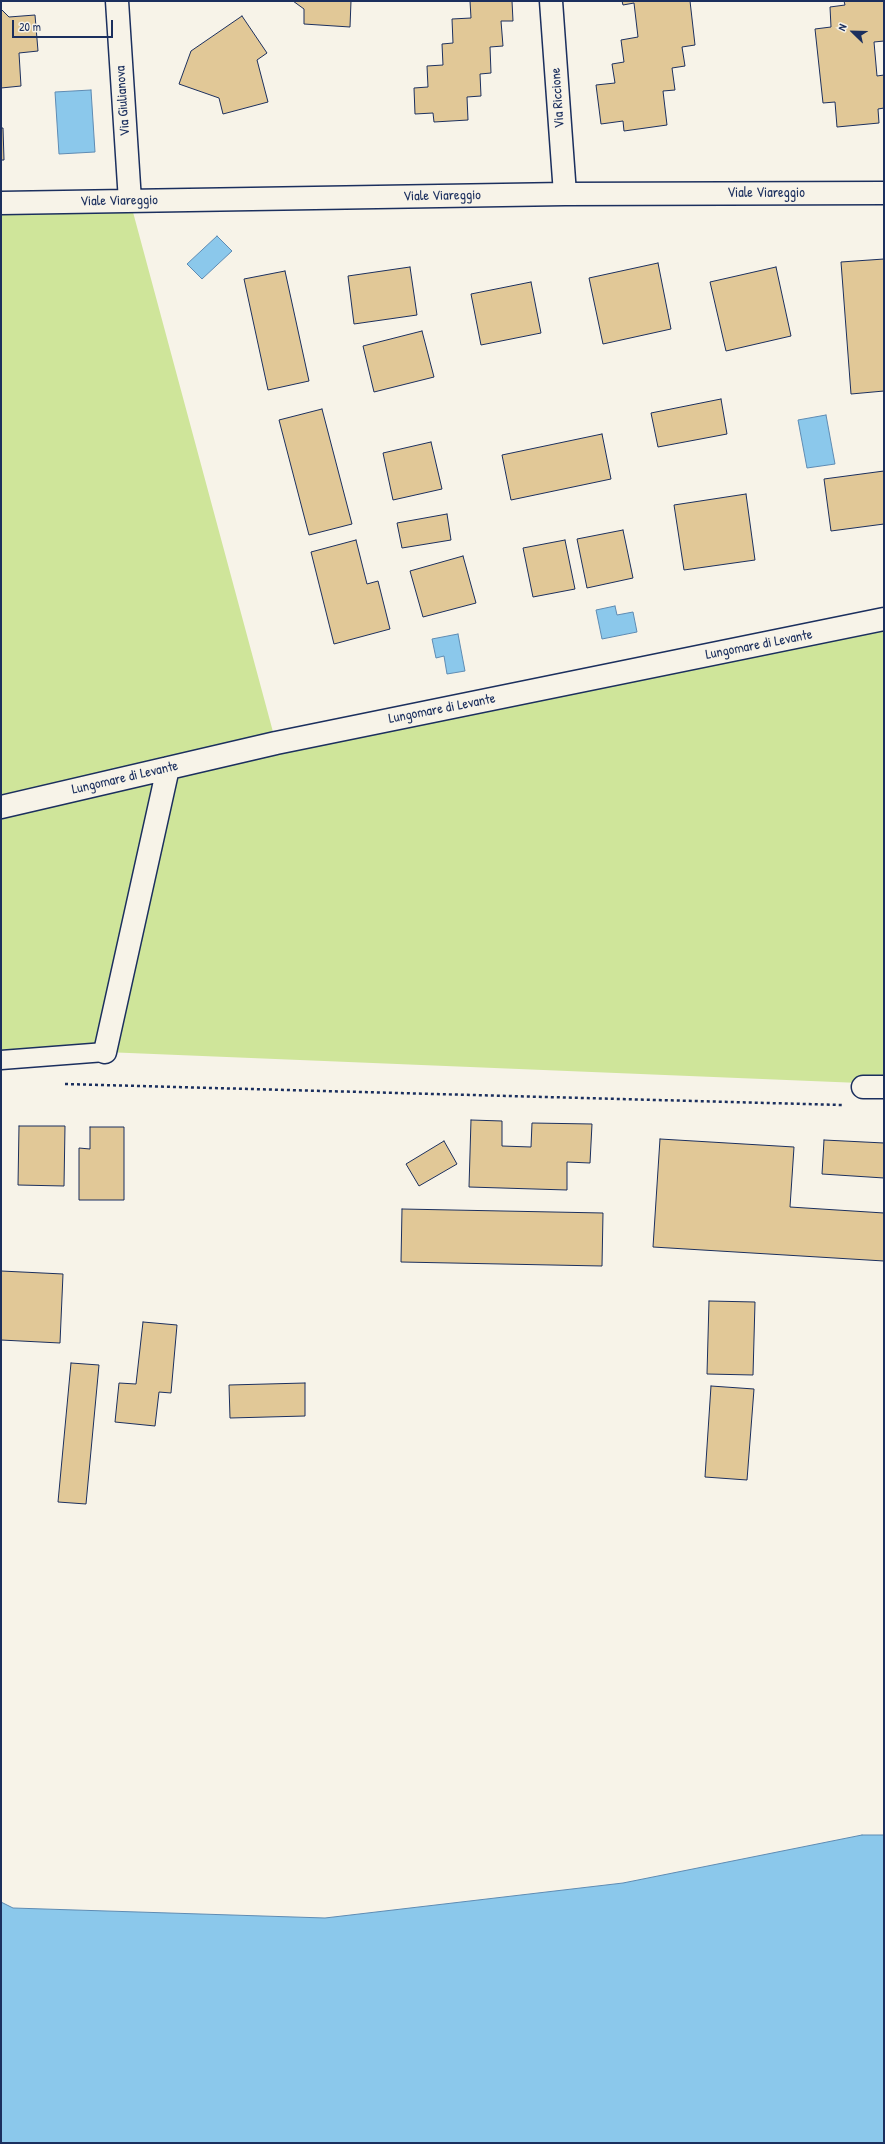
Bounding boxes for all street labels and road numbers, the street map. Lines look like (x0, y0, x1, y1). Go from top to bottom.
street label: Via Giulianova (112, 65, 134, 137)
street label: Via Riccione (548, 67, 568, 129)
street label: Viale Viareggio (727, 185, 805, 201)
street label: Viale Viareggio (403, 187, 481, 205)
street label: Viale Viareggio (80, 192, 158, 210)
street label: Lungomare di Levante (704, 626, 814, 664)
street label: Lungomare di Levante (387, 690, 497, 728)
street label: Lungomare di Levante (70, 758, 180, 798)

